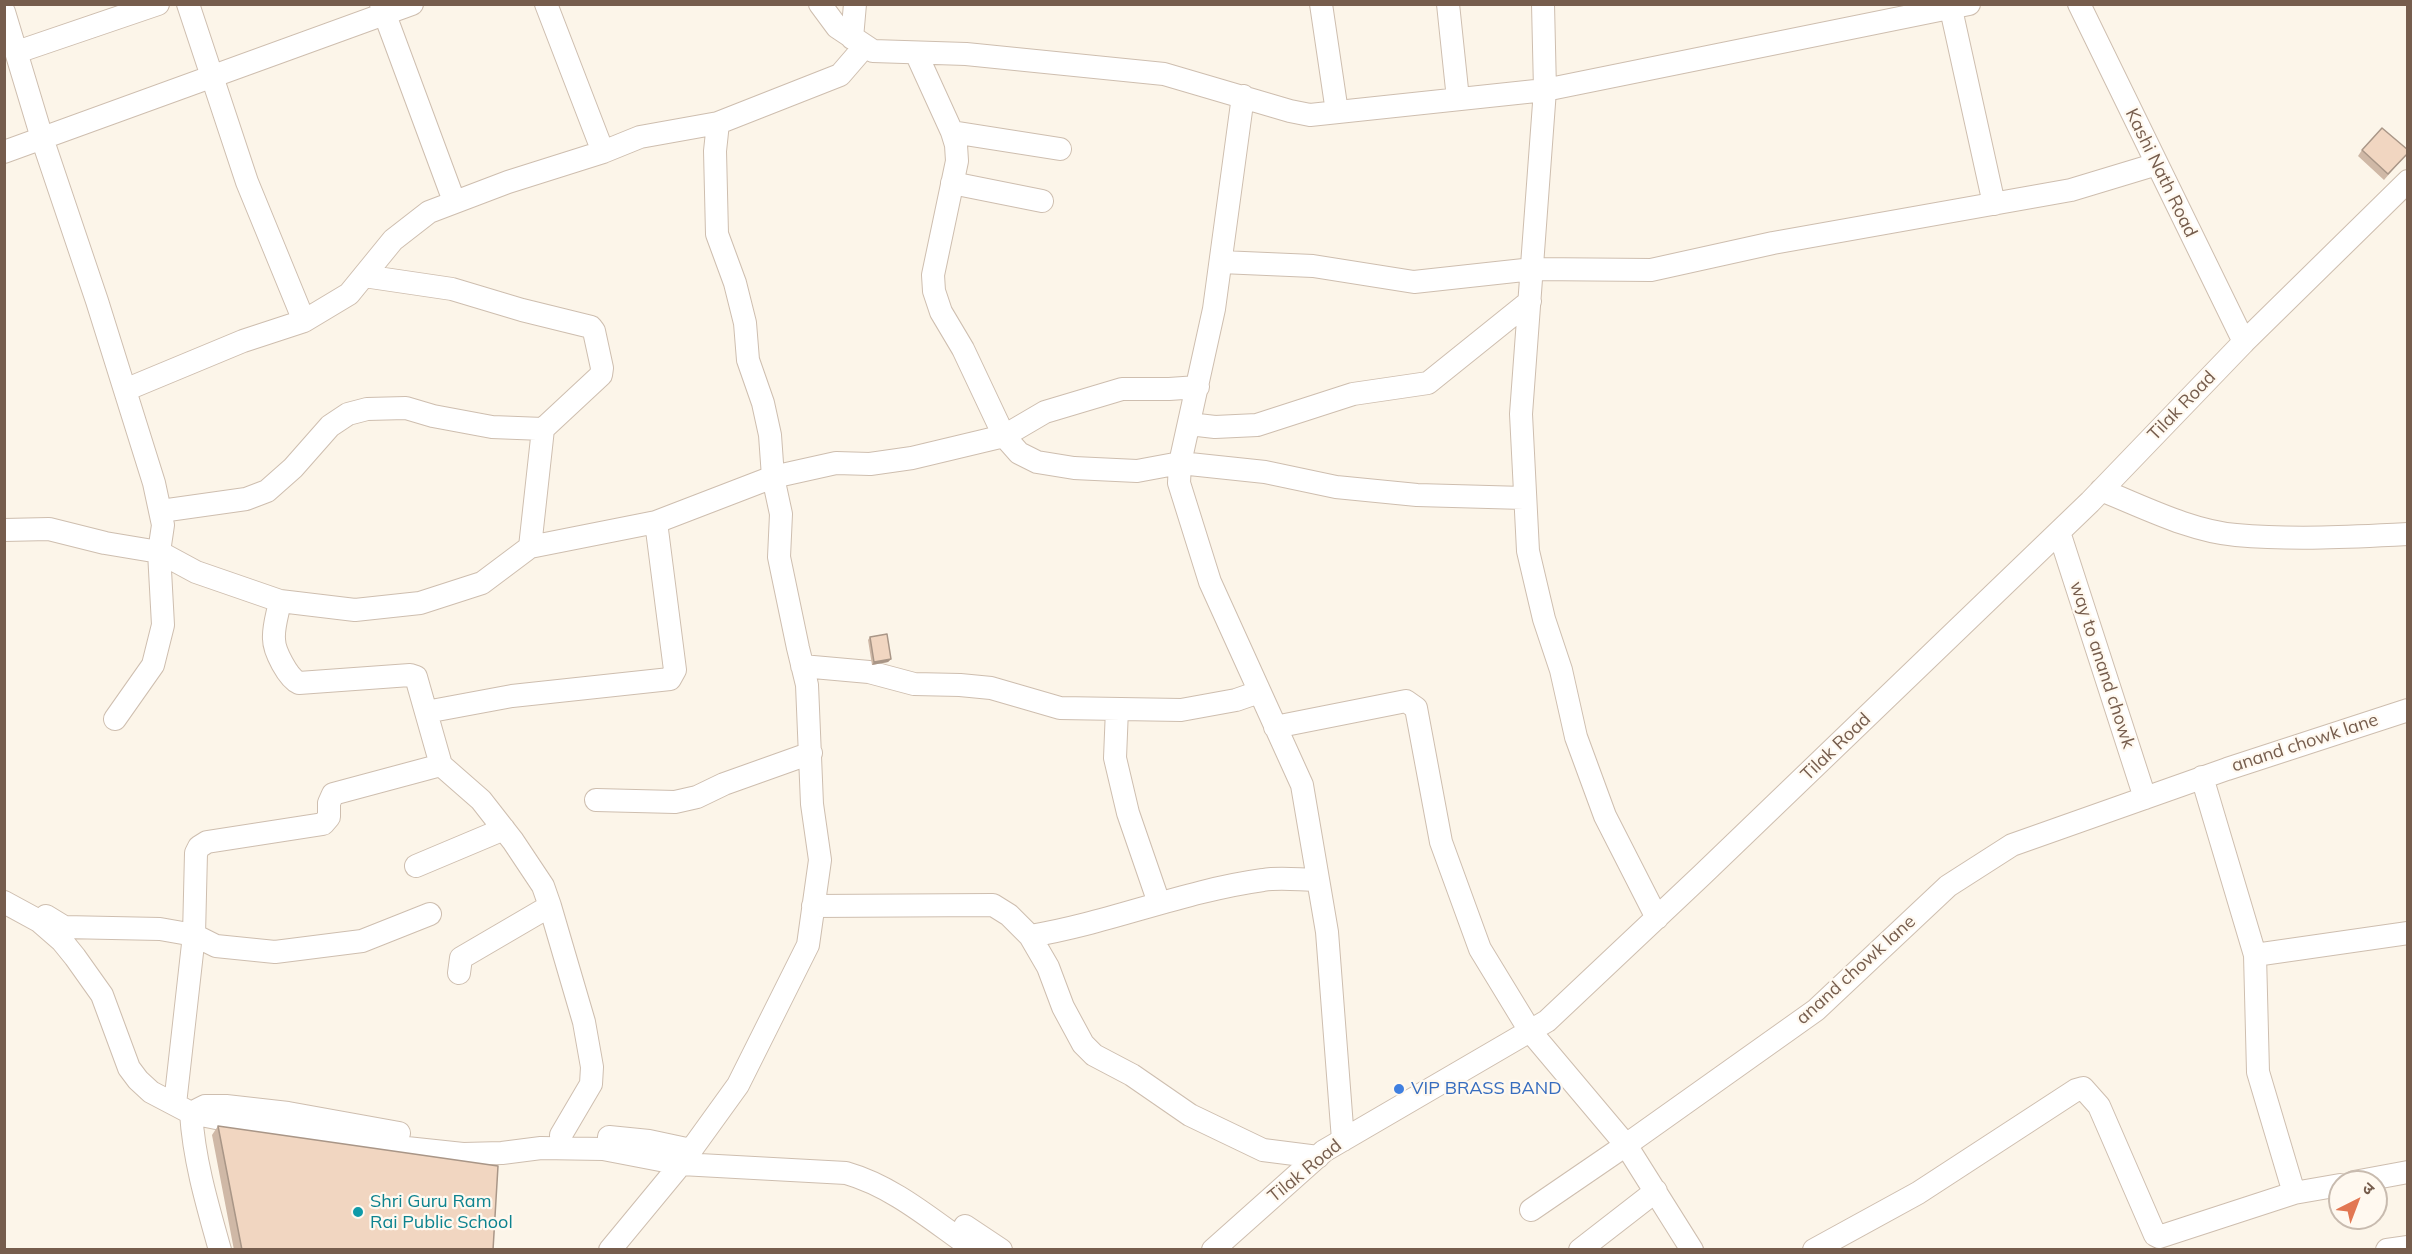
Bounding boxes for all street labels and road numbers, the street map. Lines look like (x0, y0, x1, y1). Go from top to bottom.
street label: Kashi Nath Road (2120, 105, 2202, 241)
street label: Tilak Road (2144, 367, 2220, 445)
street label: way to anand chowk (2065, 579, 2139, 751)
street label: Tilak Road (1797, 709, 1875, 785)
street label: anand chowk lane (2229, 709, 2381, 777)
street label: anand chowk lane (1792, 911, 1920, 1029)
street label: Tilak Road (1264, 1135, 1346, 1207)

